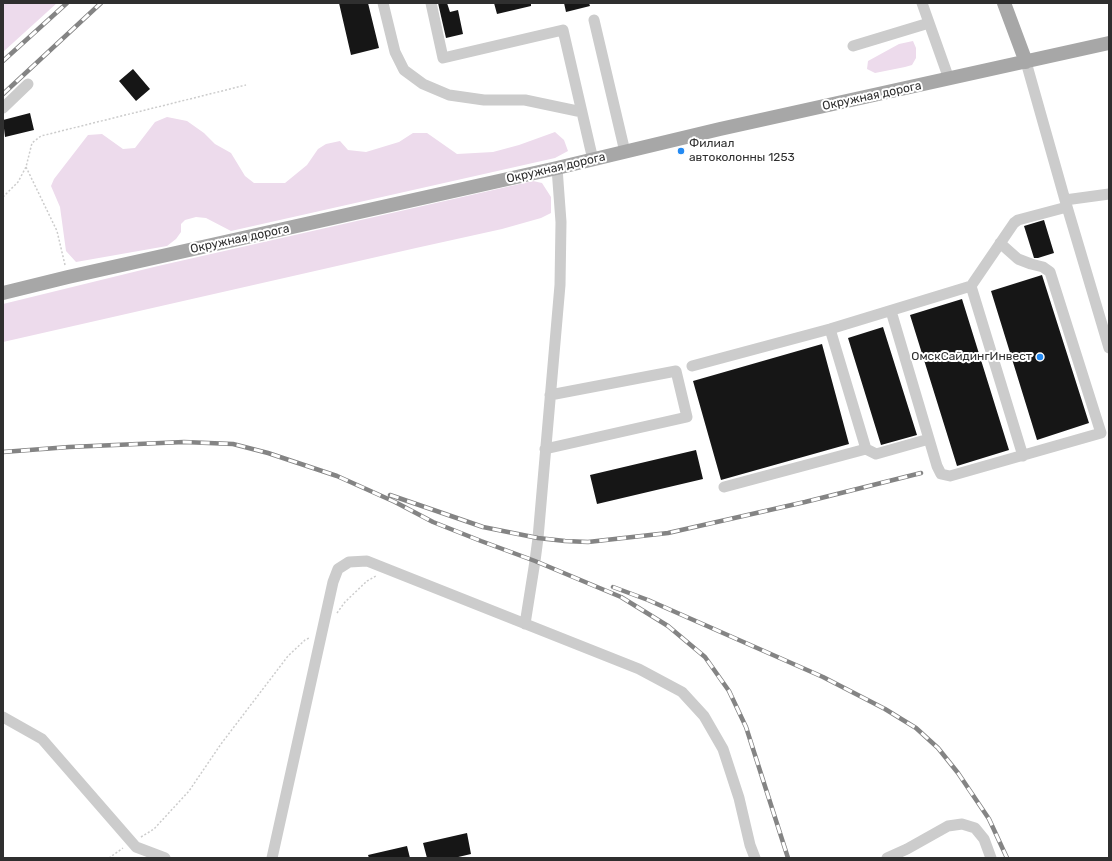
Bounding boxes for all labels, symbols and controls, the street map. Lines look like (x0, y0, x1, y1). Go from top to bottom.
street label: Окружная дорога (821, 78, 923, 114)
place label: Филиал автоколонны 1253 (689, 137, 795, 165)
marker: Филиал автоколонны 1253 (676, 146, 686, 156)
street label: Окружная дорога (505, 150, 607, 186)
street label: Окружная дорога (189, 221, 291, 257)
place label: ОмскСайдингИнвест (911, 350, 1032, 364)
marker: ОмскСайдингИнвест (1035, 352, 1045, 362)

